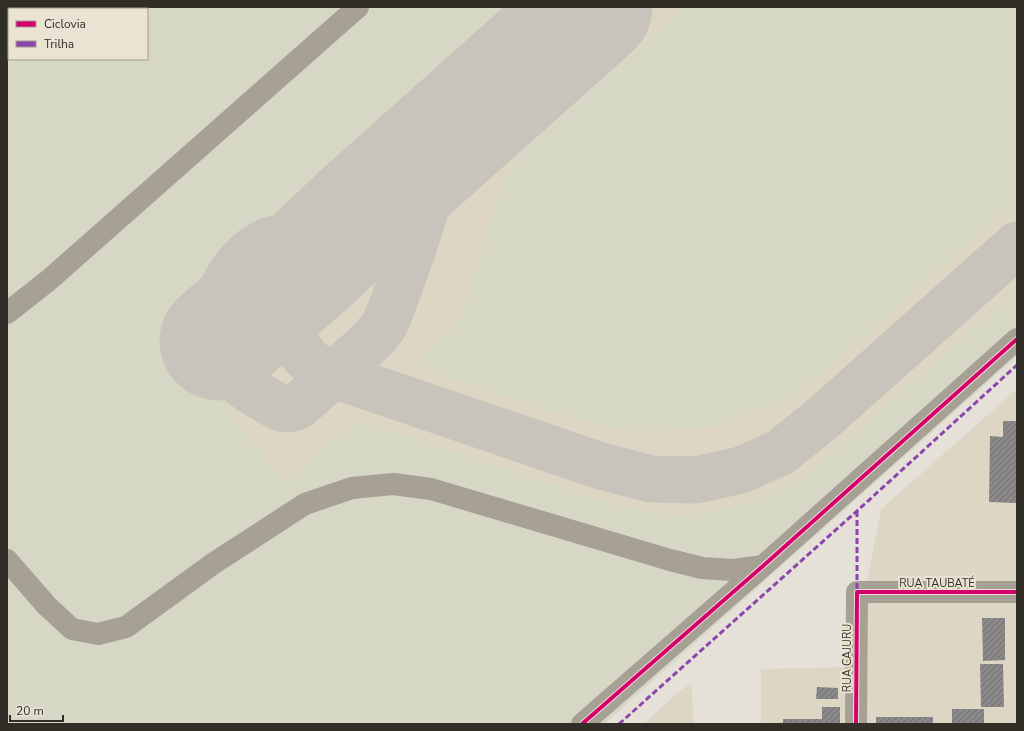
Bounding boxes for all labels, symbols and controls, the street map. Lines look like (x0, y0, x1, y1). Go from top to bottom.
legend (8, 8, 148, 60)
text: Ciclovia (44, 16, 86, 32)
text: Trilha (44, 36, 74, 52)
street label: RUA TAUBATÉ (899, 575, 975, 591)
street label: RUA CAJURU (840, 624, 855, 692)
scale bar (10, 697, 63, 723)
text: 20 m (16, 703, 44, 719)

